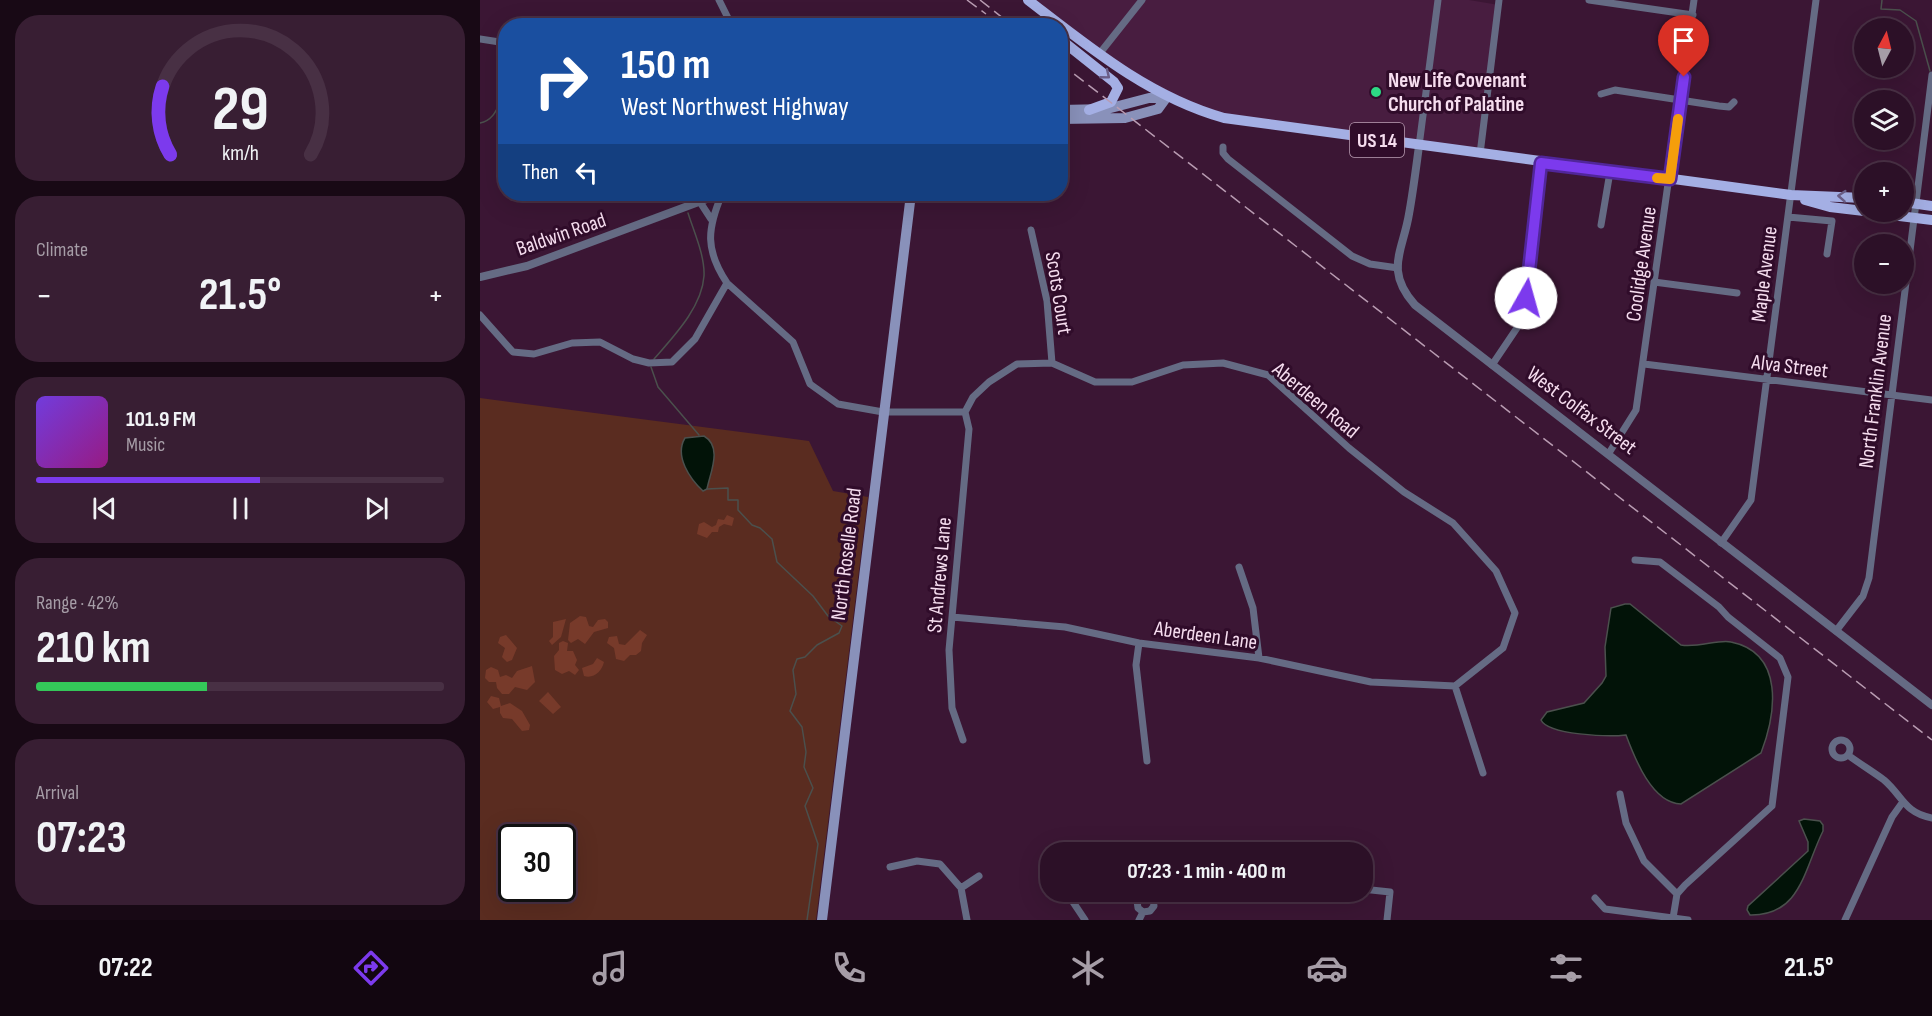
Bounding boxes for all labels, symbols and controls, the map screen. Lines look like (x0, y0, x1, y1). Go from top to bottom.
pin (1658, 15, 1709, 77)
north arrow (1854, 18, 1914, 78)
map controls (1854, 18, 1914, 294)
icon: arrive (1667, 24, 1700, 57)
text: 150 m (621, 40, 710, 91)
icon: right (522, 42, 600, 120)
one-way arrow (1099, 68, 1110, 79)
place label: New Life Covenant Church of Palatine (1388, 68, 1527, 117)
text: 29 (212, 73, 268, 148)
marker: New Life Covenant Church of Palatine (1369, 85, 1383, 99)
button: layers (1854, 90, 1914, 150)
text: West Northwest Highway (621, 91, 849, 123)
road number: US 14 (1350, 123, 1404, 157)
text: km/h (221, 141, 259, 166)
icon: left (570, 156, 603, 189)
text: Then (522, 159, 558, 186)
button: + (1854, 162, 1914, 222)
one-way arrow (1838, 190, 1847, 203)
street label: Coolidge Avenue (1621, 205, 1662, 323)
street label: Baldwin Road (513, 207, 609, 261)
street label: Maple Avenue (1746, 225, 1783, 323)
button: − (1854, 234, 1914, 294)
text: Climate (36, 238, 88, 262)
street label: Scots Court (1040, 250, 1077, 336)
position arrow (1494, 266, 1558, 330)
text: 21.5° (199, 268, 281, 323)
text: − (36, 276, 52, 316)
text: + (428, 276, 444, 316)
street label: North Franklin Avenue (1854, 313, 1897, 470)
street label: Alva Street (1749, 349, 1830, 384)
street label: Aberdeen Road (1267, 356, 1364, 444)
street label: West Colfax Street (1522, 361, 1642, 460)
text: 101.9 FM (126, 406, 196, 433)
text: Music (126, 433, 165, 457)
street label: North Roselle Road (826, 486, 867, 622)
icon: previous (88, 492, 121, 525)
icon: pause (224, 492, 257, 525)
icon: next (360, 492, 393, 525)
street label: St Andrews Lane (922, 516, 957, 634)
text: Range · 42% (36, 591, 119, 615)
street label: Aberdeen Lane (1152, 616, 1259, 655)
text: 210 km (36, 621, 151, 676)
text: Arrival (36, 781, 79, 805)
text: 07:23 (36, 811, 127, 866)
speed limit sign: 30 (498, 824, 576, 902)
text: 07:23 · 1 min · 400 m (1127, 858, 1286, 885)
icon: directions (350, 947, 392, 989)
icon: music (589, 947, 631, 989)
icon: phone (828, 947, 870, 989)
icon: climate (1067, 947, 1109, 989)
icon: car (1306, 947, 1348, 989)
icon: filters (1545, 947, 1587, 989)
text: 07:22 (99, 952, 153, 984)
text: 21.5° (1784, 952, 1833, 984)

